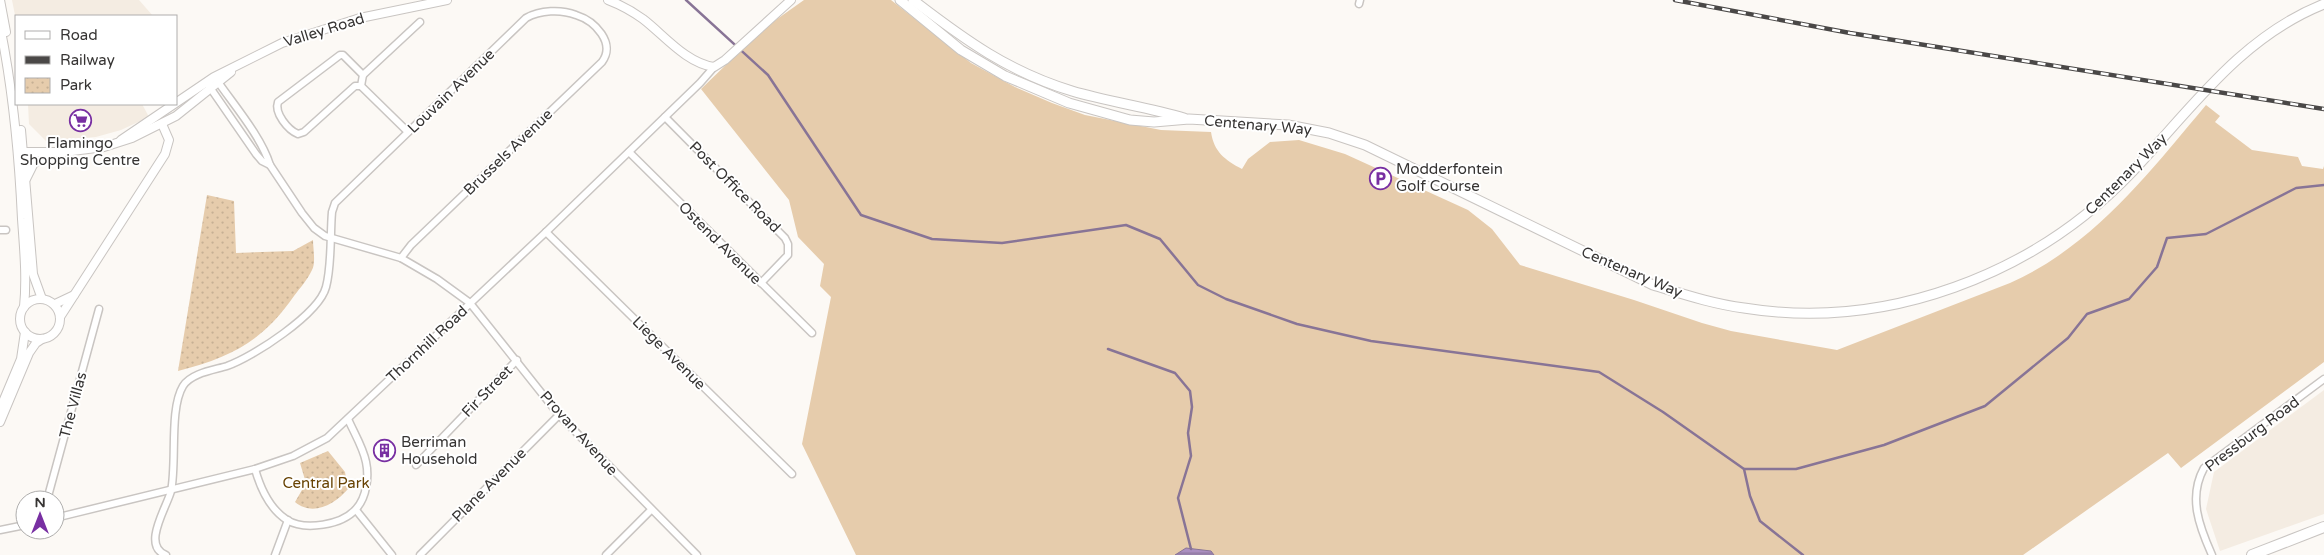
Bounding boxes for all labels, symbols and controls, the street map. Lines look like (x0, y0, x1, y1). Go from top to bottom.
street label: Valley Road (281, 9, 367, 51)
legend (15, 15, 178, 105)
text: Road (60, 26, 98, 44)
street label: Louvain Avenue (404, 45, 498, 137)
text: Railway (60, 51, 115, 69)
text: Park (60, 76, 92, 94)
street label: Brussels Avenue (460, 105, 556, 199)
supermarket icon: Flamingo Shopping Centre (68, 108, 92, 132)
street label: Centenary Way (1203, 111, 1313, 139)
street label: Centenary Way (2081, 129, 2171, 219)
place label: Flamingo Shopping Centre (20, 134, 140, 169)
street label: Post Office Road (686, 138, 784, 236)
place label: Modderfontein Golf Course (1396, 160, 1503, 195)
parking icon: Modderfontein Golf Course (1368, 166, 1392, 190)
street label: Ostend Avenue (675, 198, 765, 288)
street label: Centenary Way (1579, 243, 1685, 301)
street label: Thornhill Road (383, 302, 471, 386)
street label: Liege Avenue (629, 313, 709, 393)
street label: Fir Street (458, 361, 516, 421)
street label: The Villas (56, 370, 90, 440)
street label: Provan Avenue (536, 387, 622, 479)
street label: Pressburg Road (2201, 393, 2303, 475)
place label: Berriman Household (401, 433, 478, 468)
building icon: Berriman Household (373, 439, 397, 463)
street label: Plane Avenue (448, 444, 530, 526)
park label: Central Park (282, 474, 370, 492)
north arrow (15, 490, 65, 540)
text: N (34, 494, 46, 511)

